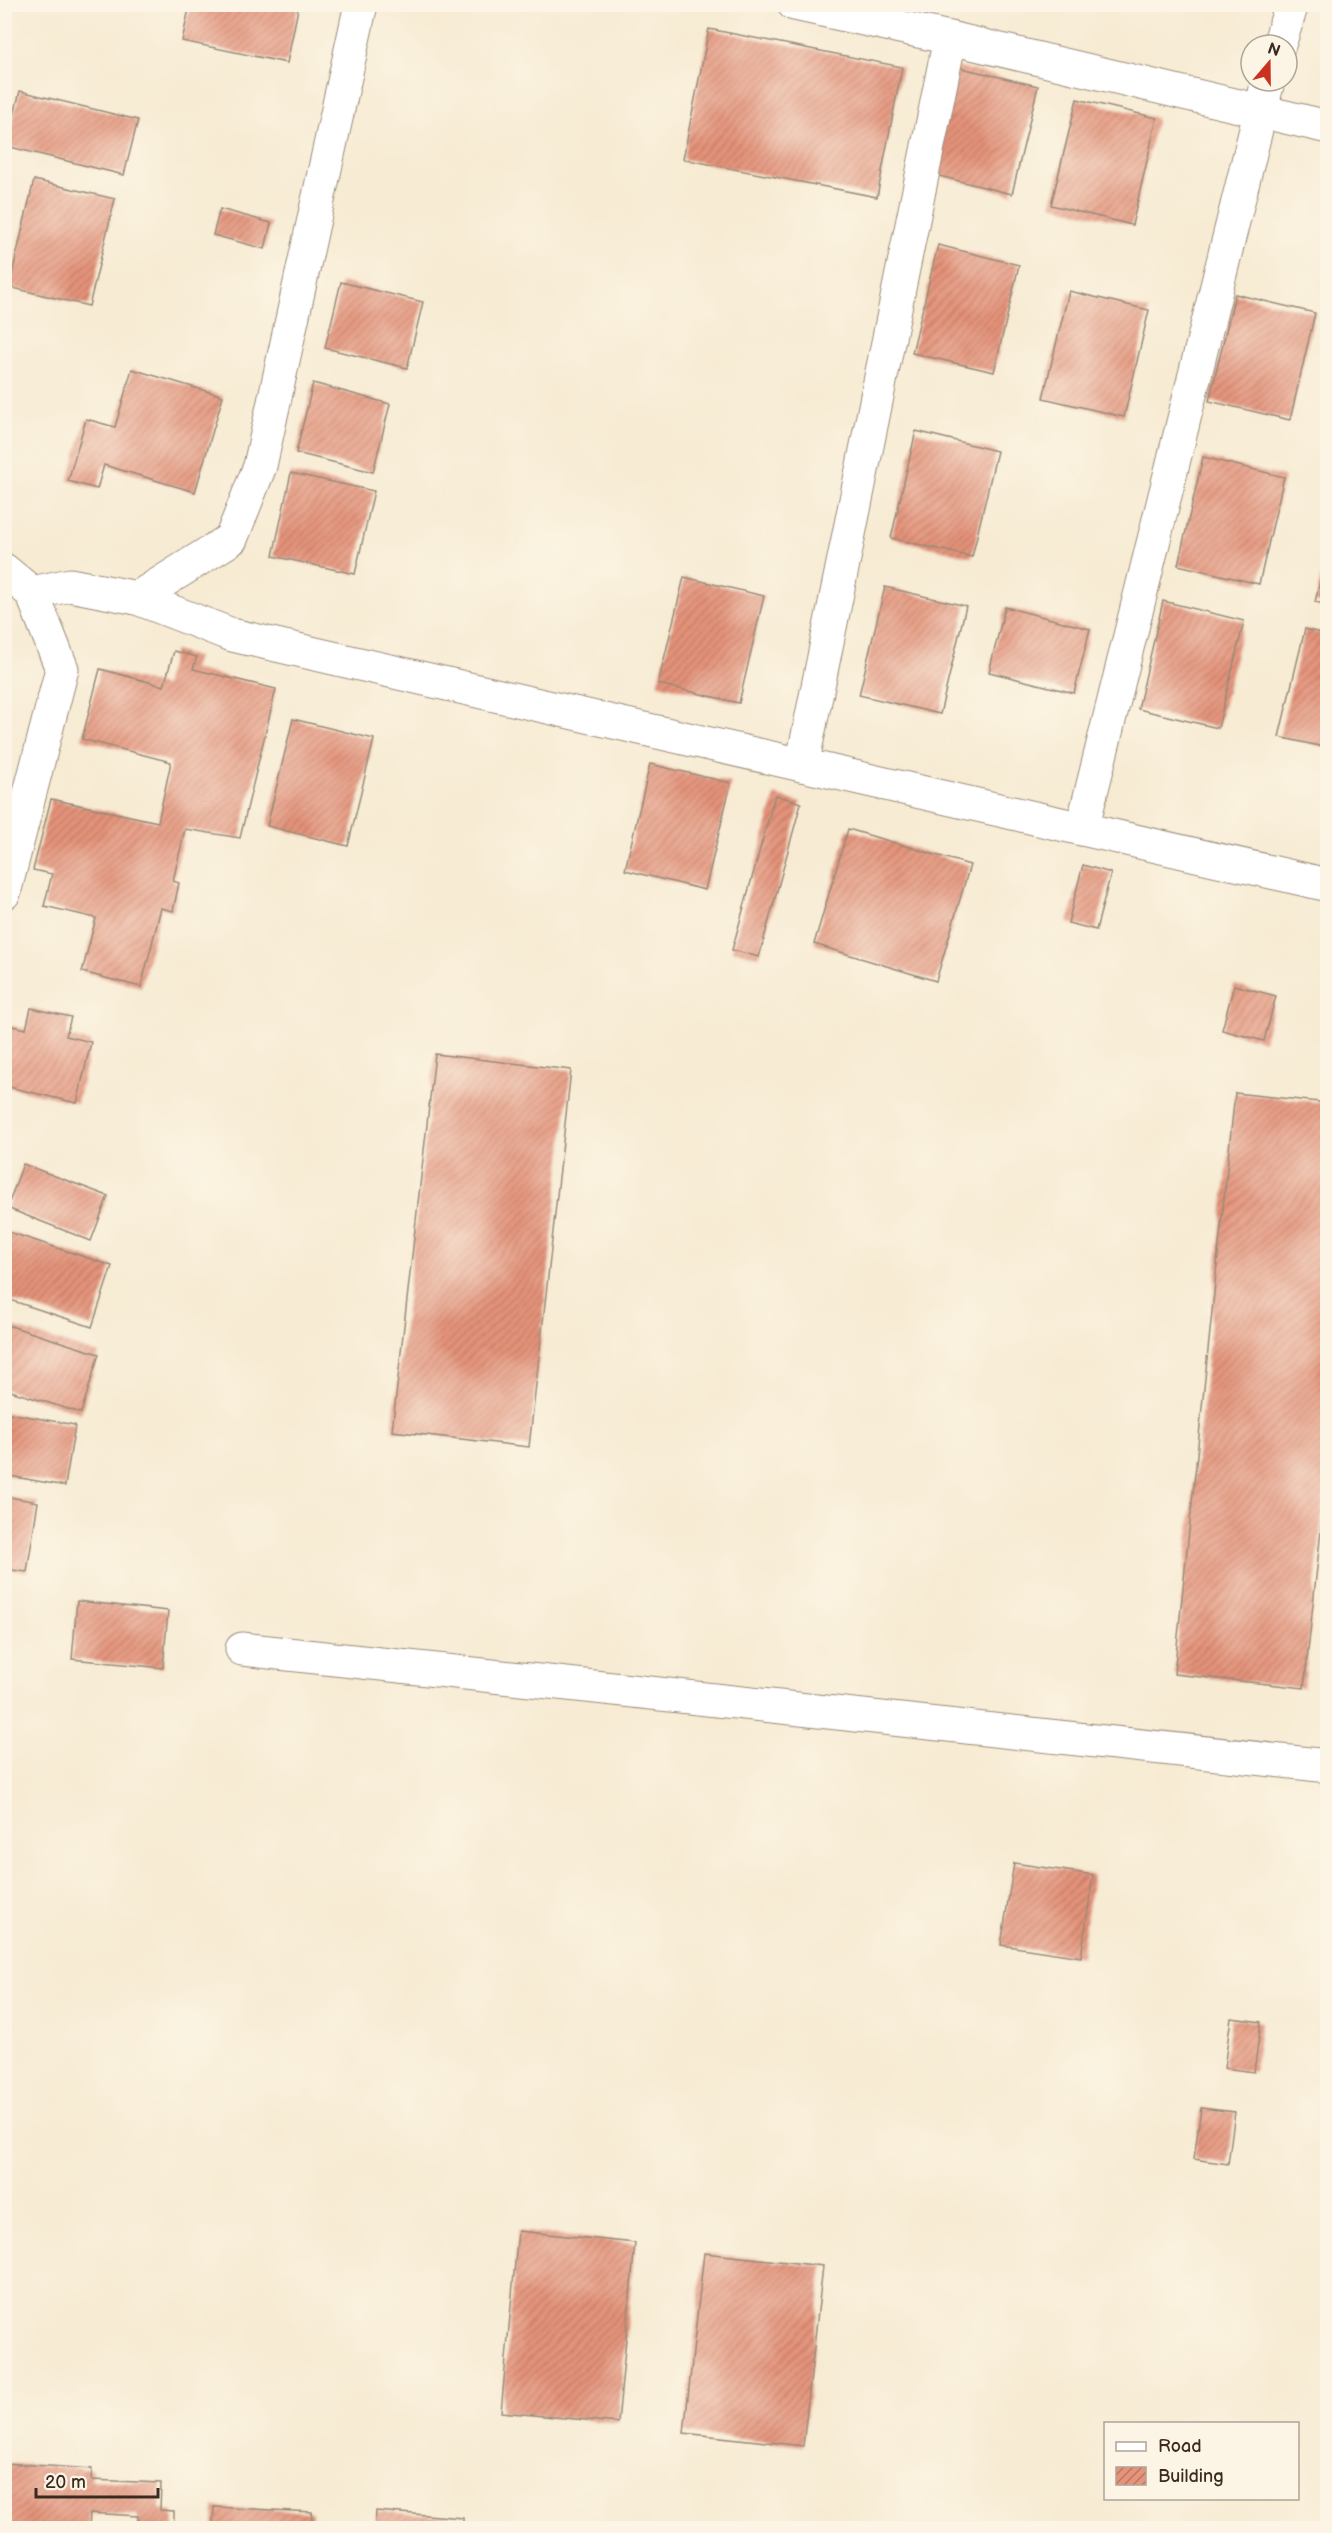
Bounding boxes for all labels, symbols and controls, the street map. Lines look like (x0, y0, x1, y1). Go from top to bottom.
north arrow (1239, 33, 1299, 93)
text: N (1265, 39, 1283, 61)
legend (1104, 2422, 1299, 2500)
text: Road (1158, 2436, 1202, 2457)
scale bar (36, 2461, 158, 2499)
text: Building (1158, 2466, 1224, 2487)
text: 20 m (45, 2472, 86, 2493)

